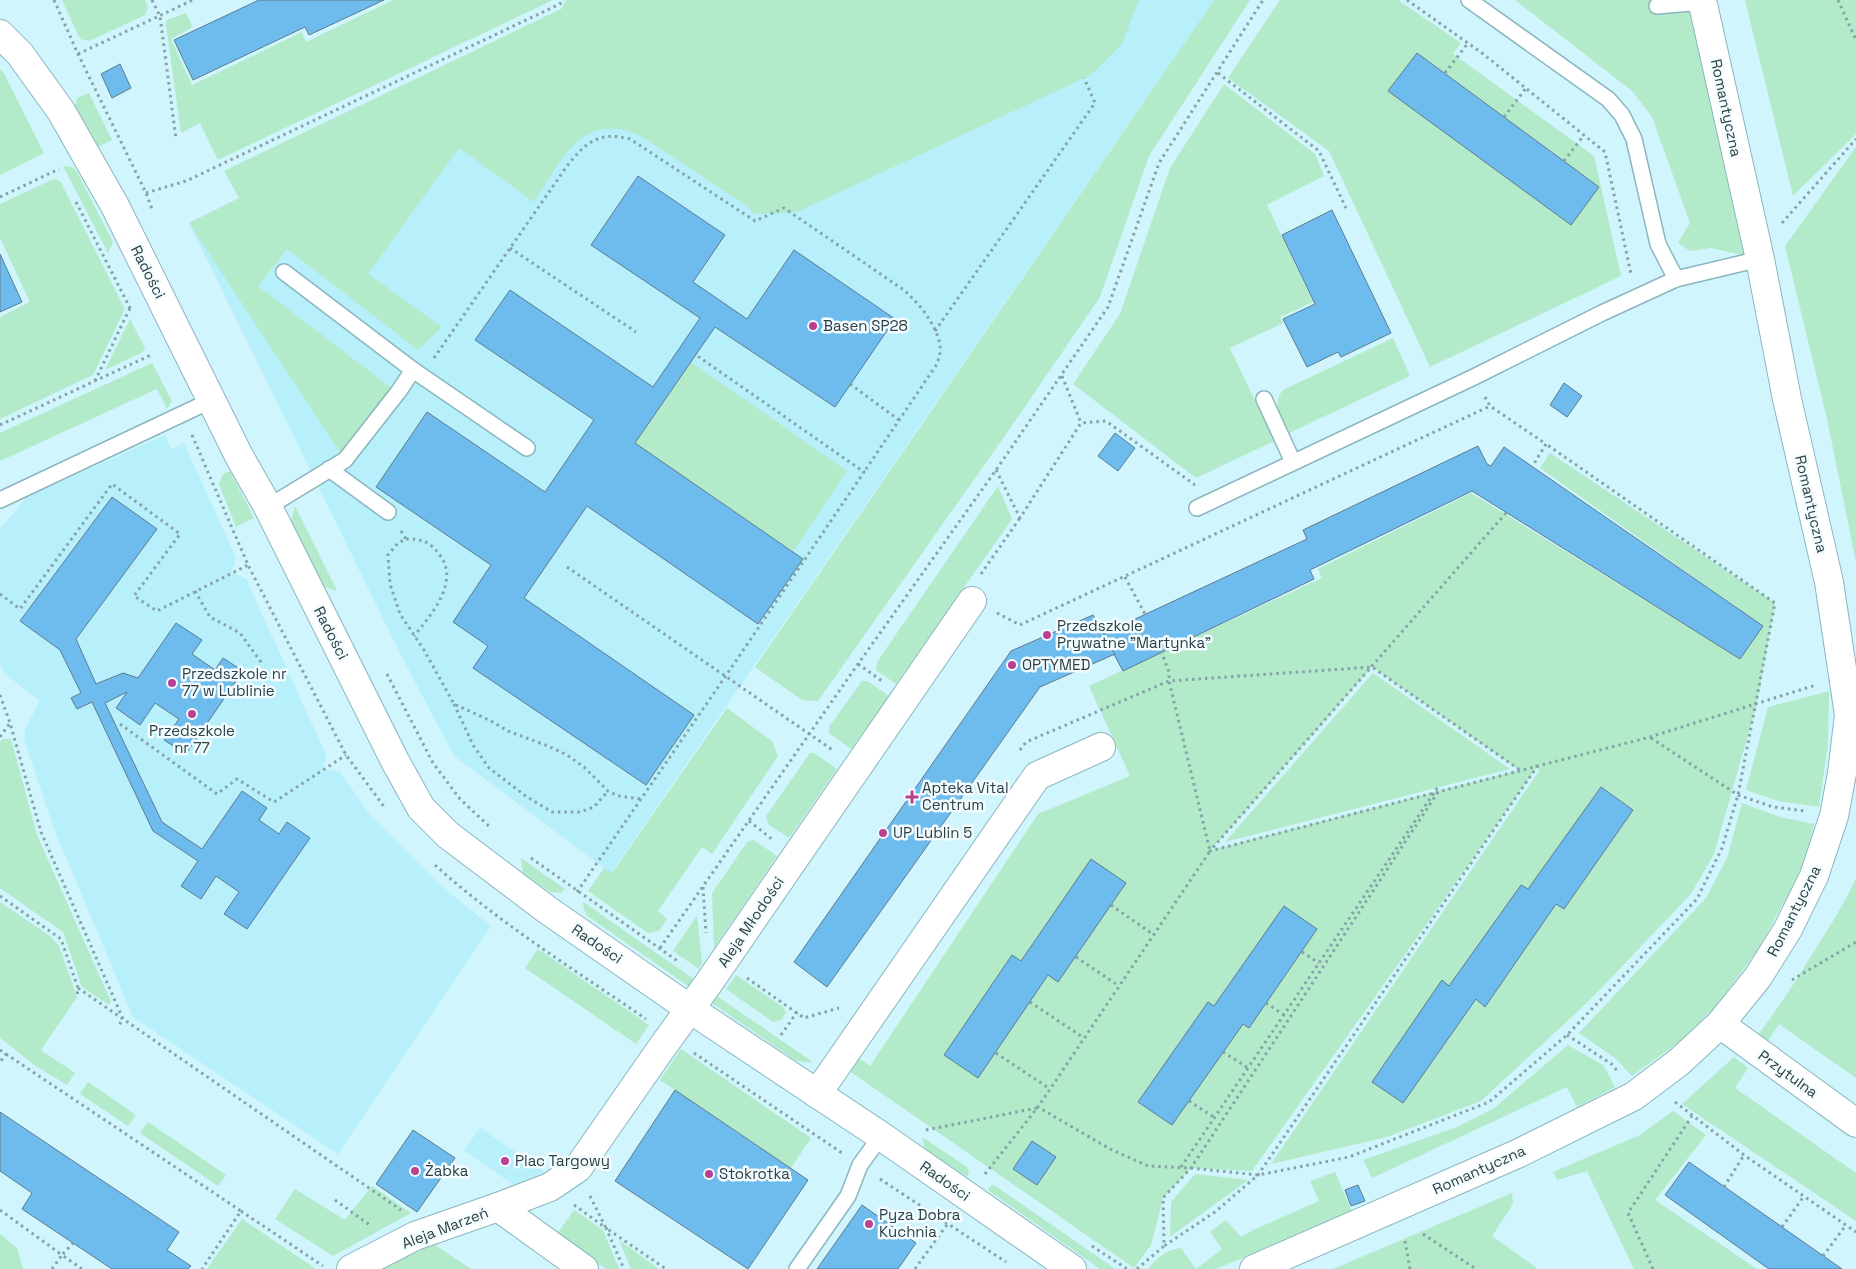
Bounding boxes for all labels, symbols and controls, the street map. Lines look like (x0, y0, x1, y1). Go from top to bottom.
street label: Romantyczna (1707, 57, 1746, 159)
street label: Radości (127, 242, 170, 302)
place label: Basen SP28 (823, 316, 908, 335)
marker: Basen SP28 (807, 320, 819, 332)
street label: Romantyczna (1791, 453, 1832, 555)
street label: Radości (310, 603, 353, 663)
place label: Przedszkole Prywatne "Martynka" (1057, 616, 1211, 652)
marker: Przedszkole Prywatne "Martynka" (1041, 629, 1053, 641)
place label: OPTYMED (1022, 655, 1090, 674)
marker: OPTYMED (1006, 659, 1018, 671)
place label: Przedszkole nr 77 w Lublinie (182, 664, 287, 700)
marker: Przedszkole nr 77 w Lublinie (166, 677, 178, 689)
marker: Przedszkole nr 77 (186, 708, 198, 720)
place label: Przedszkole nr 77 (149, 721, 235, 757)
place label: Apteka Vital Centrum (922, 778, 1009, 814)
marker: Apteka Vital Centrum (906, 791, 918, 803)
place label: UP Lublin 5 (893, 823, 972, 842)
marker: UP Lublin 5 (877, 827, 889, 839)
street label: Romantyczna (1762, 862, 1825, 959)
street label: Aleja Młodości (713, 873, 788, 971)
street label: Radości (568, 920, 626, 968)
street label: Przytulna (1755, 1046, 1822, 1102)
street label: Romantyczna (1429, 1140, 1529, 1198)
place label: Plac Targowy (515, 1151, 610, 1170)
marker: Plac Targowy (499, 1155, 511, 1167)
street label: Radości (916, 1156, 974, 1205)
place label: Żabka (425, 1161, 469, 1180)
place label: Stokrotka (719, 1164, 790, 1183)
marker: Żabka (409, 1165, 421, 1177)
marker: Stokrotka (703, 1168, 715, 1180)
street label: Aleja Marzeń (399, 1202, 491, 1253)
place label: Pyza Dobra Kuchnia (879, 1205, 961, 1241)
marker: Pyza Dobra Kuchnia (863, 1218, 875, 1230)

